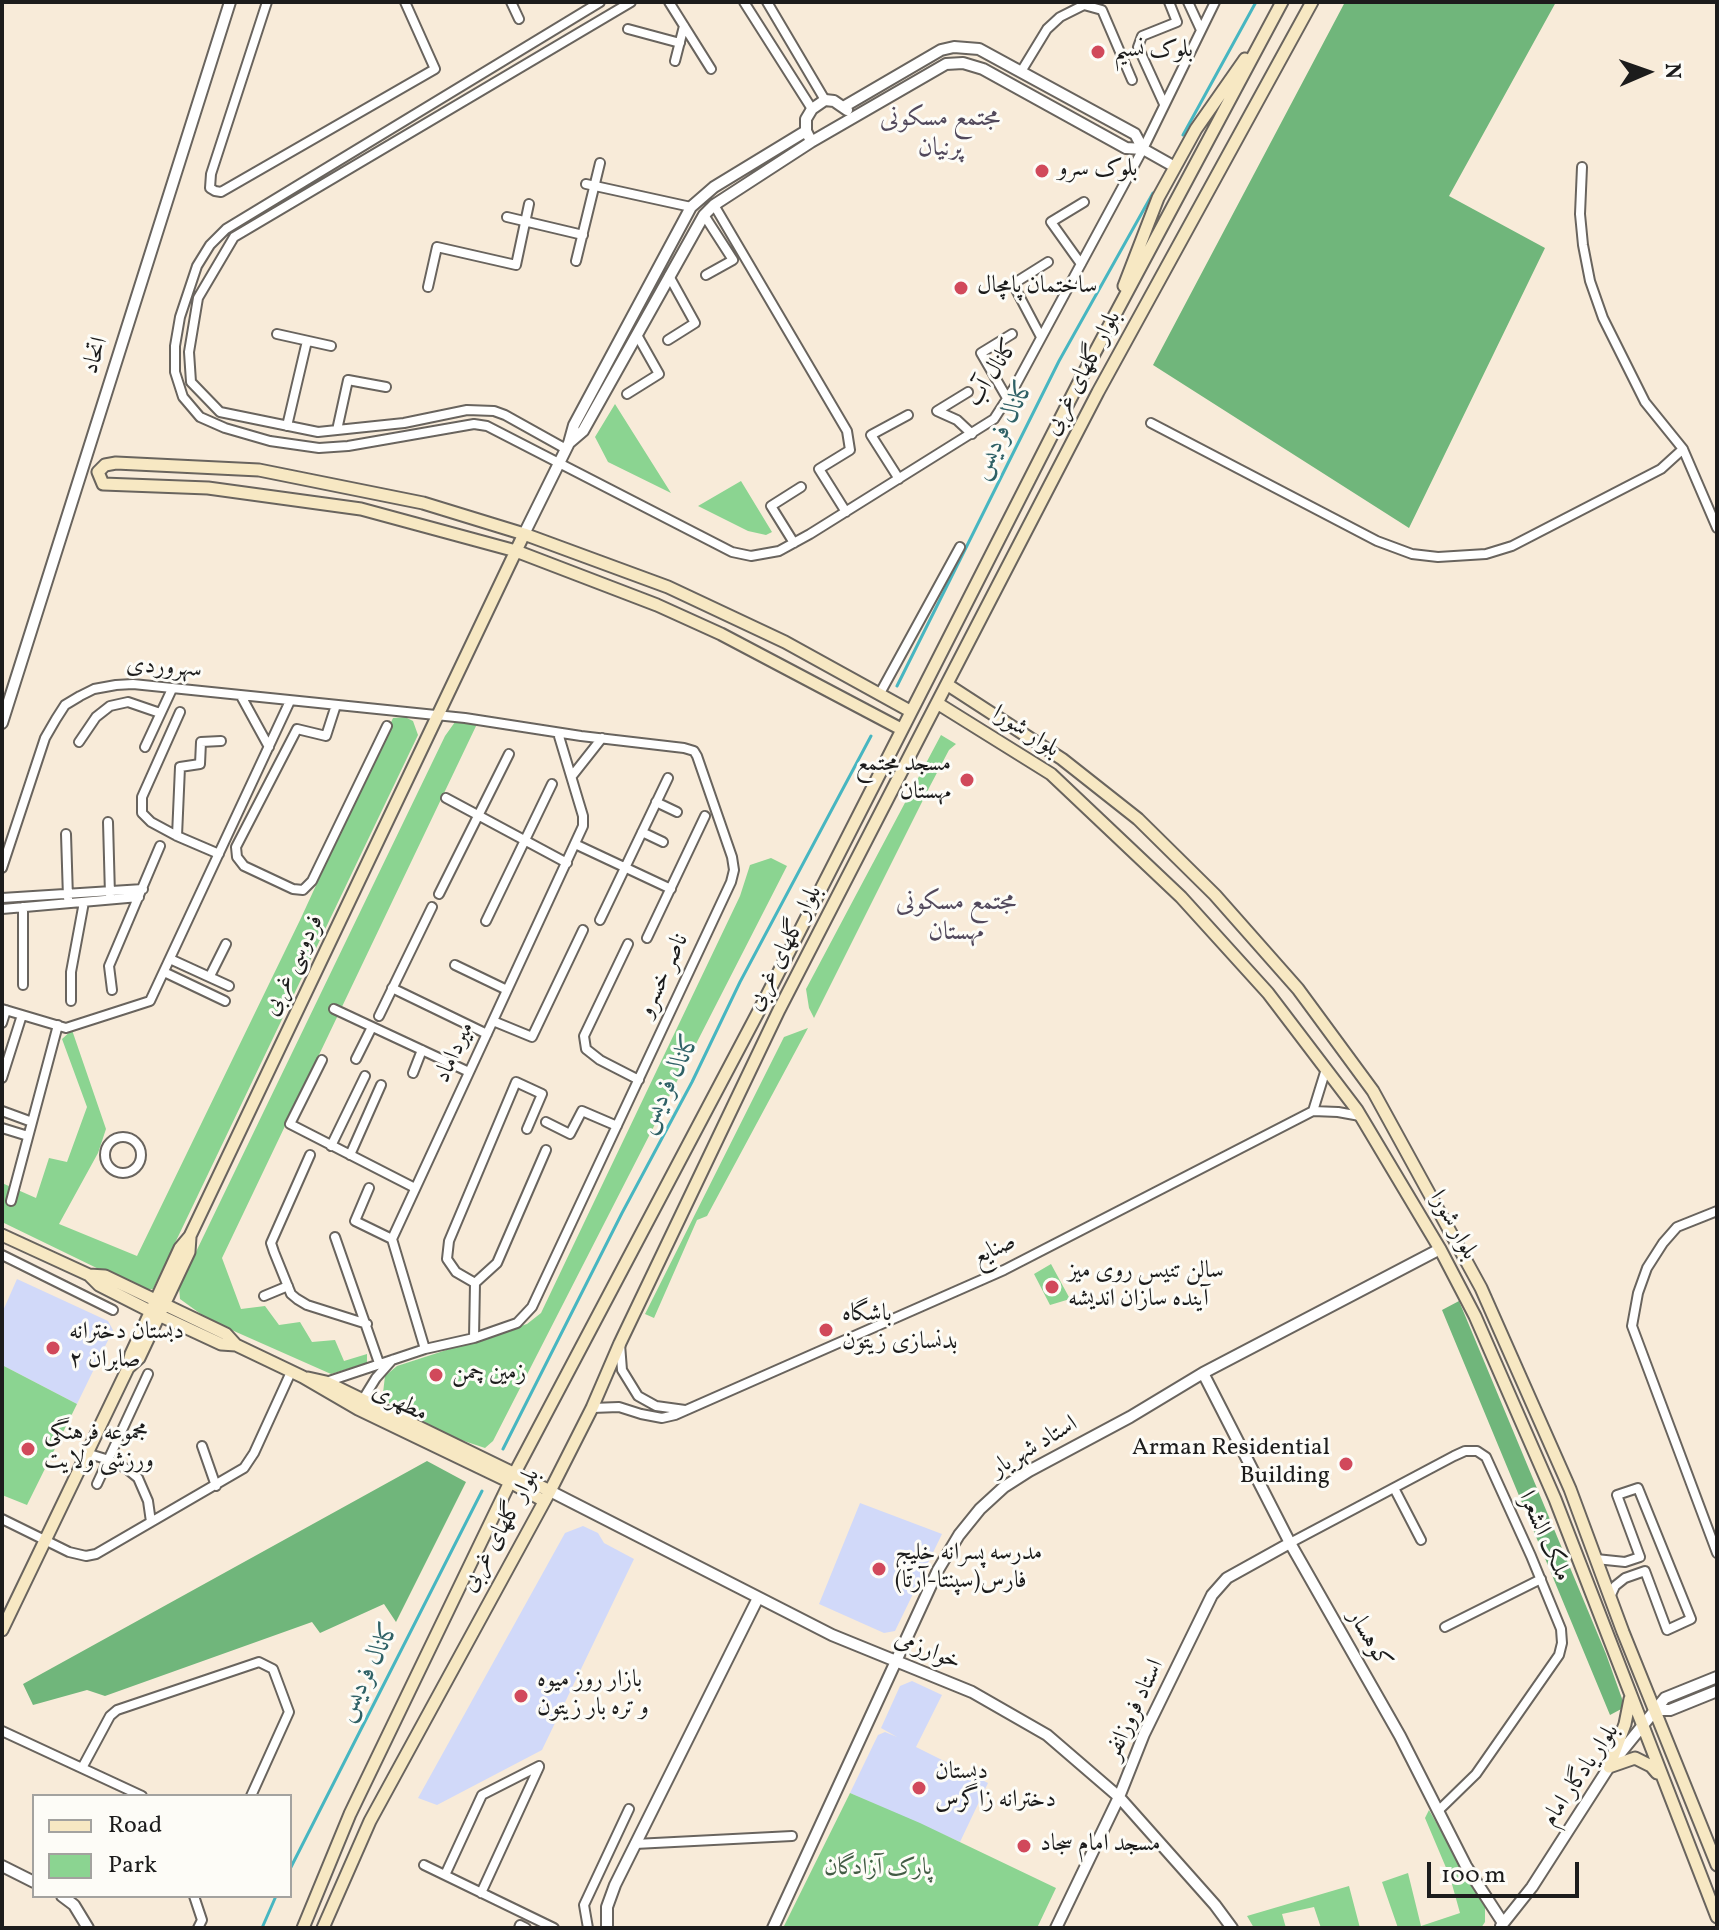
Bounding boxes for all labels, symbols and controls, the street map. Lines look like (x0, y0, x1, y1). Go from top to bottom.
north arrow (1607, 32, 1687, 112)
place label: بلوک نسیم (1114, 38, 1193, 66)
marker: بلوک نسیم (1089, 43, 1107, 61)
text: N (1656, 63, 1687, 80)
district label: مجتمع مسکونی پرنیان (880, 104, 1000, 166)
place label: بلوک سرو (1058, 157, 1138, 185)
marker: بلوک سرو (1033, 162, 1051, 180)
place label: ساختمان پامچال (977, 274, 1097, 302)
marker: ساختمان پامچال (952, 279, 970, 297)
street label: بلوار گلهای غربی (1039, 307, 1129, 441)
street label: اتحاد (78, 334, 116, 378)
street label: کانال آب (961, 335, 1027, 413)
water label: کانال فردیس (966, 374, 1044, 486)
street label: سهروردی (125, 652, 203, 686)
street label: بلوار شورا (986, 701, 1064, 765)
place label: مسجد مجتمع مهستان (856, 752, 951, 808)
marker: مسجد مجتمع مهستان (958, 771, 976, 789)
street label: بلوار گلهای غربی (742, 881, 830, 1017)
district label: مجتمع مسکونی مهستان (896, 888, 1016, 950)
street label: فردوسی غربی (258, 911, 332, 1021)
street label: ناصر خسرو (633, 930, 697, 1022)
street label: میرداماد (429, 1018, 483, 1088)
water label: کانال فردیس (632, 1028, 710, 1140)
street label: بلوار شورا (1421, 1186, 1483, 1266)
street label: صنایع (969, 1229, 1021, 1273)
place label: سالن تنیس روی میز آینده سازان اندیشه (1068, 1259, 1224, 1315)
marker: سالن تنیس روی میز آینده سازان اندیشه (1043, 1278, 1061, 1296)
place label: باشگاه بدنسازی زیتون (842, 1302, 958, 1358)
place label: دبستان دخترانه صابران ۲ (69, 1320, 184, 1376)
marker: باشگاه بدنسازی زیتون (817, 1321, 835, 1339)
marker: دبستان دخترانه صابران ۲ (44, 1339, 62, 1357)
place label: زمین چمن (452, 1361, 526, 1389)
marker: زمین چمن (427, 1366, 445, 1384)
street label: مطهری (366, 1378, 432, 1430)
street label: استاد شهریار (986, 1411, 1084, 1485)
place label: مجموعه فرهنگی ورزشی ولایت (44, 1421, 154, 1477)
place label: Arman Residential Building (1132, 1436, 1330, 1492)
marker: مجموعه فرهنگی ورزشی ولایت (19, 1440, 37, 1458)
marker: Arman Residential Building (1337, 1455, 1355, 1473)
street label: بلوار گلهای غربی (456, 1464, 548, 1598)
street label: ملک الشعرا (1510, 1487, 1576, 1587)
place label: مدرسه پسرانه خلیج فارس(سپنتا-آرتا) (895, 1541, 1042, 1597)
marker: مدرسه پسرانه خلیج فارس(سپنتا-آرتا) (870, 1560, 888, 1578)
street label: کوهسار (1340, 1605, 1396, 1675)
water label: کانال فردیس (331, 1616, 409, 1728)
street label: خوارزمی (890, 1626, 964, 1678)
street label: استاد فروزانفر (1100, 1655, 1172, 1765)
place label: بازار روز میوه و تره بار زیتون (537, 1668, 649, 1724)
marker: بازار روز میوه و تره بار زیتون (512, 1687, 530, 1705)
street label: بلوار یادگار امام (1537, 1719, 1627, 1833)
place label: دبستان دخترانه زاگرس (935, 1760, 1056, 1816)
marker: دبستان دخترانه زاگرس (910, 1779, 928, 1797)
legend (32, 1794, 292, 1898)
text: Road (108, 1809, 162, 1843)
place label: مسجد امام سجاد (1040, 1832, 1161, 1860)
marker: مسجد امام سجاد (1015, 1837, 1033, 1855)
scale bar (1431, 1846, 1583, 1896)
text: Park (108, 1849, 157, 1883)
park label: پارک آزادگان (824, 1856, 932, 1884)
text: 100 m (1441, 1859, 1506, 1893)

